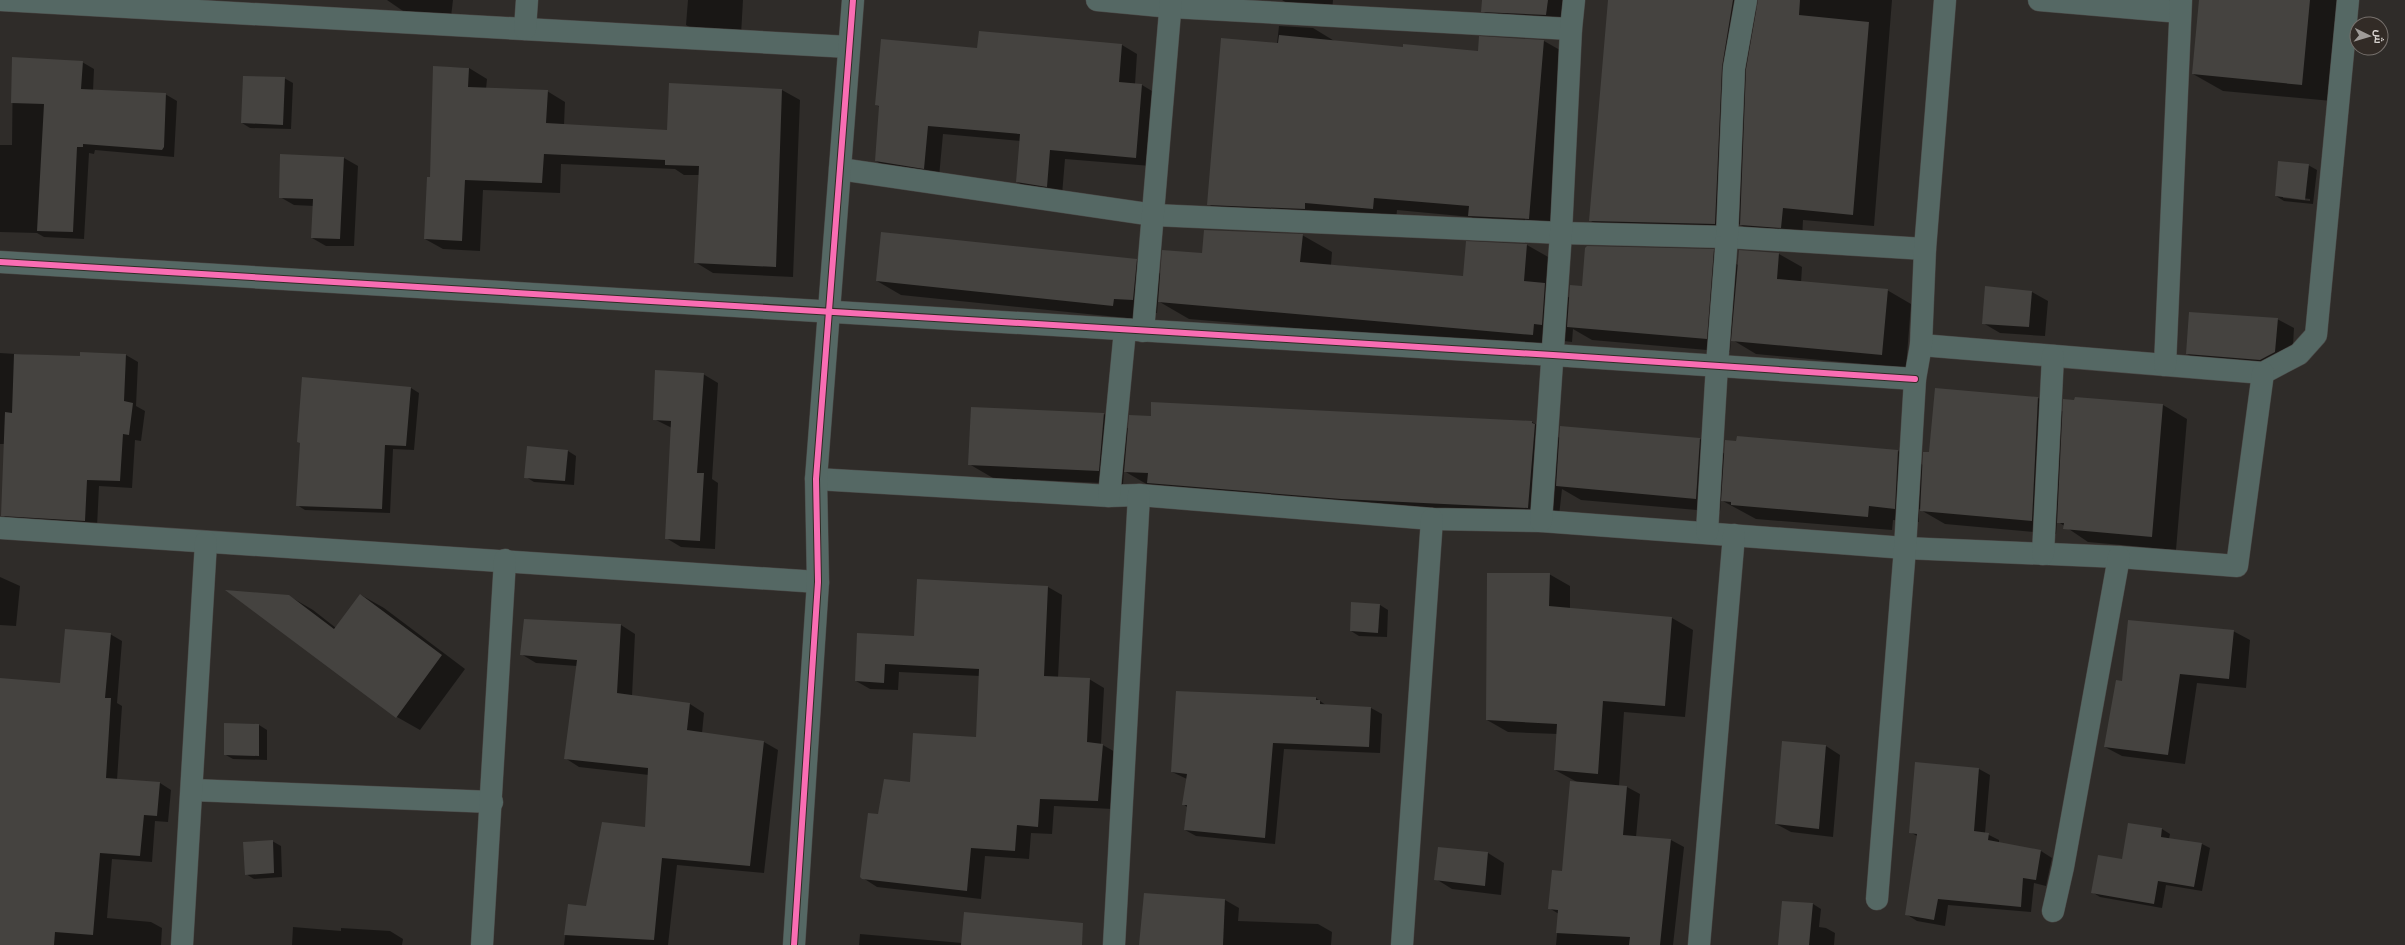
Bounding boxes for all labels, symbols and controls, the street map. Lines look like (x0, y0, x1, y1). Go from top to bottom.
north arrow (2349, 16, 2389, 56)
text: ش (2369, 29, 2388, 45)

